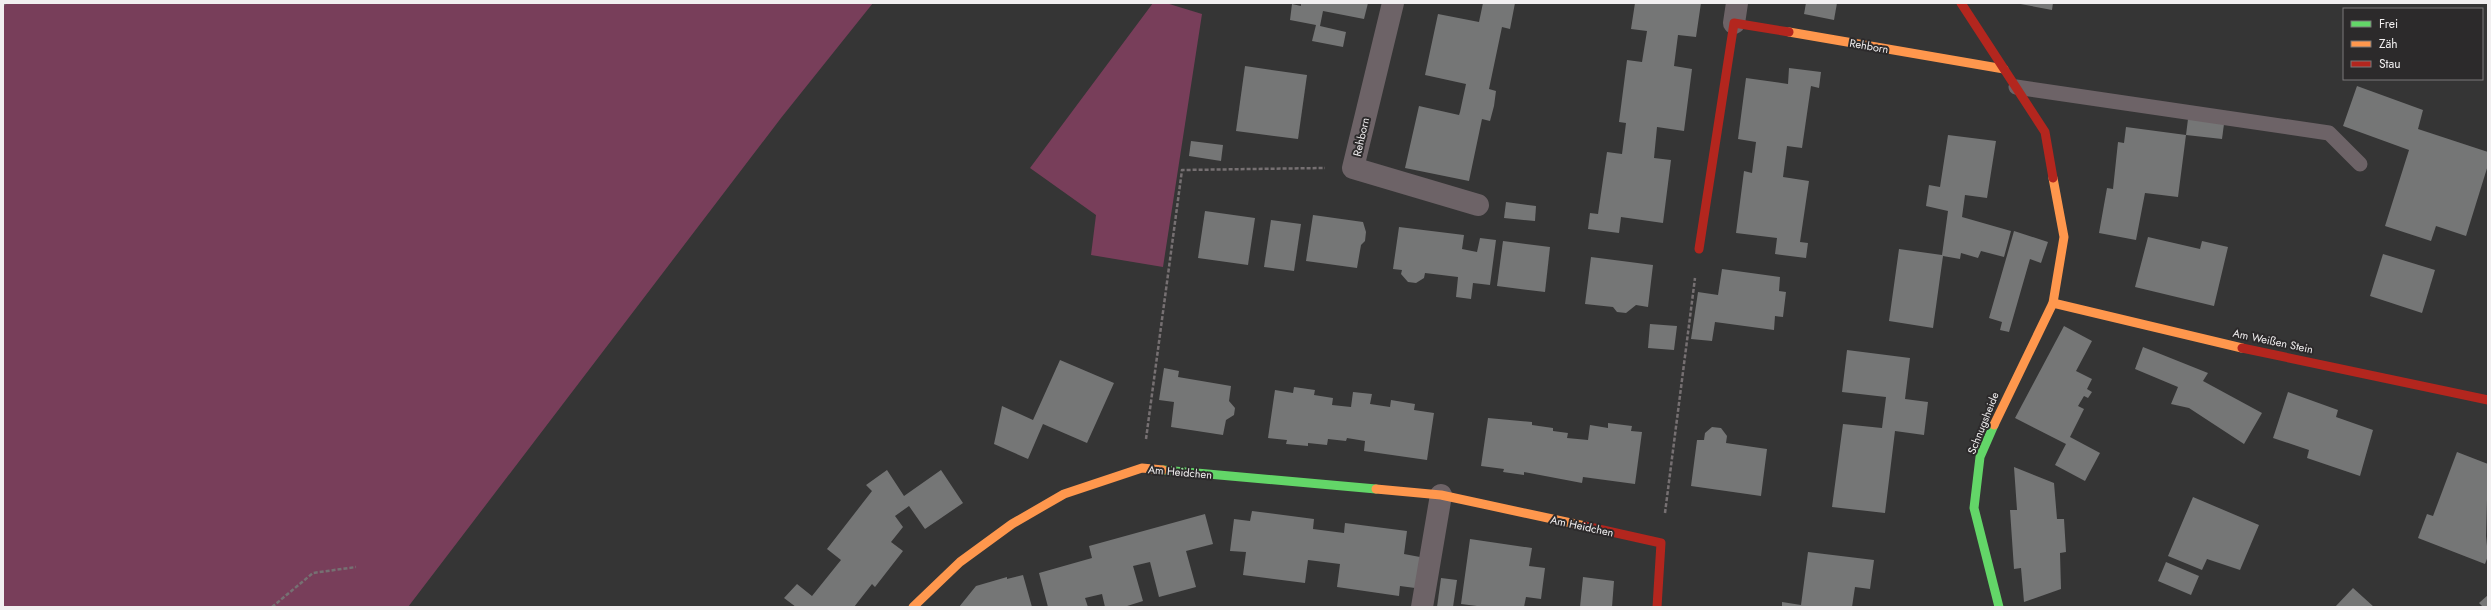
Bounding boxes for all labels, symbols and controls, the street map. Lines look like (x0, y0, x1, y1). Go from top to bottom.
legend (2343, 8, 2483, 80)
text: Frei (2379, 15, 2398, 33)
street label: Rehborn (1848, 35, 1890, 57)
text: Zäh (2379, 35, 2398, 53)
text: Stau (2379, 55, 2401, 73)
street label: Rehborn (1349, 116, 1373, 158)
street label: Am Weißen Stein (2231, 325, 2315, 357)
street label: Schnugsheide (1963, 389, 2003, 456)
street label: Am Heidchen (1147, 461, 1213, 483)
street label: Am Heidchen (1549, 511, 1615, 541)

